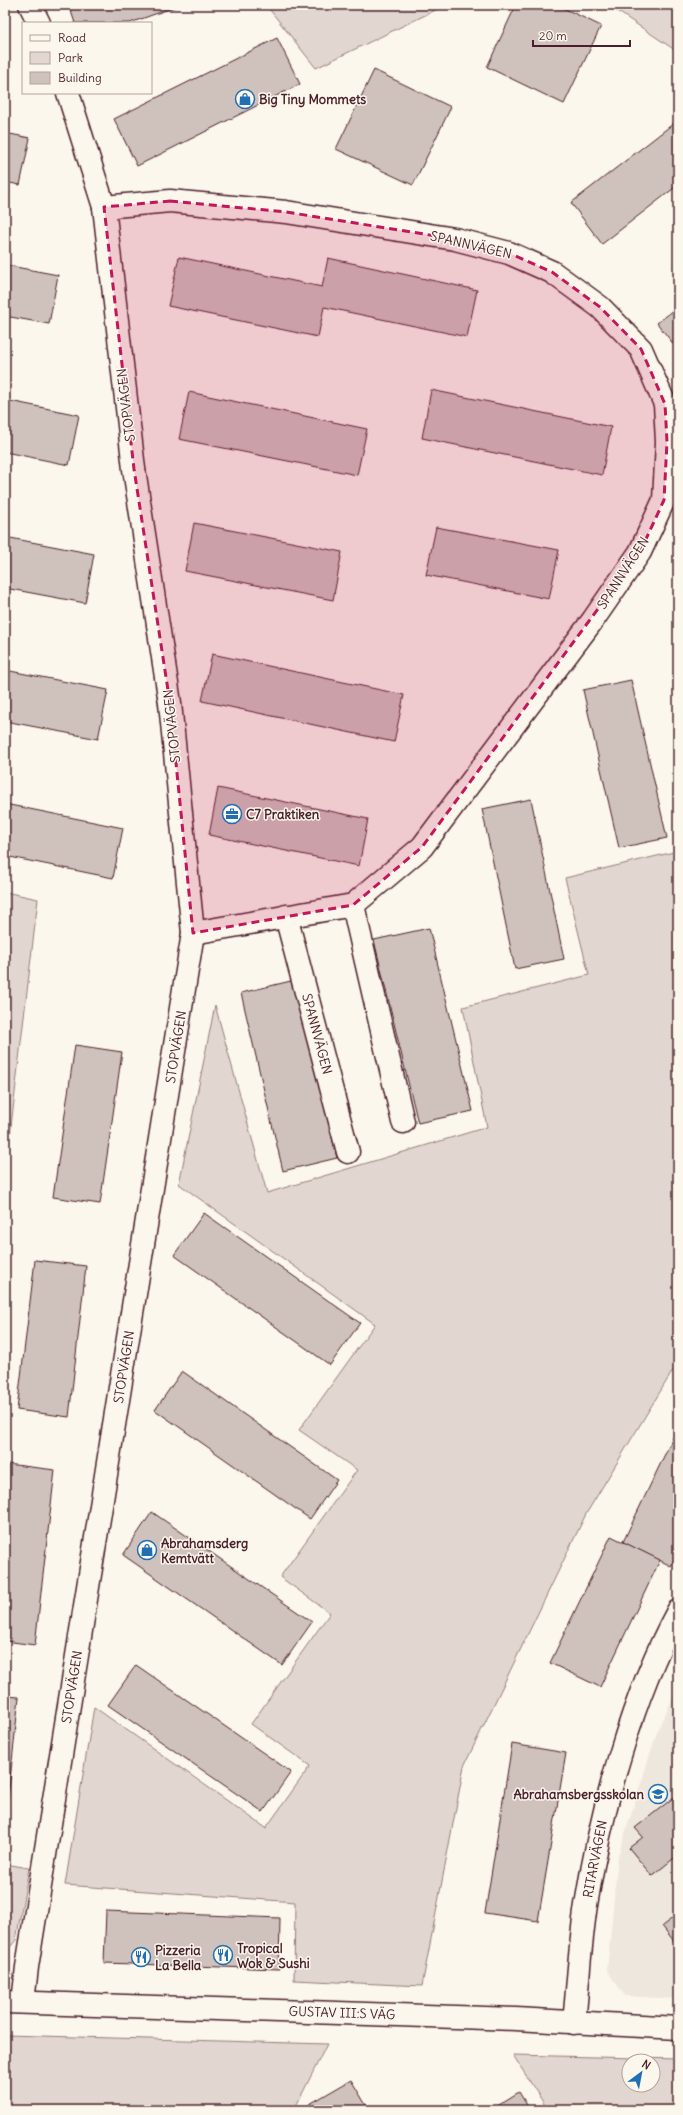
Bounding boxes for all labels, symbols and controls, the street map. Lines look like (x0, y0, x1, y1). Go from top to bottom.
legend (22, 22, 152, 94)
scale bar (533, 22, 630, 48)
text: 20 m (539, 28, 567, 43)
text: Road (58, 30, 86, 45)
text: Park (58, 50, 83, 65)
text: Building (58, 70, 102, 85)
shop icon: Big Tiny Mommets (234, 88, 256, 110)
place label: Big Tiny Mommets (259, 91, 366, 108)
street label: SPANNVÄGEN (429, 226, 514, 263)
street label: STOPVÄGEN (112, 367, 139, 443)
street label: SPANNVÄGEN (592, 533, 653, 612)
street label: STOPVÄGEN (159, 688, 184, 764)
office icon: C7 Praktiken (221, 803, 243, 825)
place label: C7 Praktiken (246, 806, 320, 823)
street label: SPANNVÄGEN (298, 991, 337, 1076)
street label: STOPVÄGEN (161, 1009, 190, 1085)
street label: STOPVÄGEN (109, 1329, 138, 1405)
place label: Abrahamsderg Kemtvätt (161, 1535, 248, 1567)
shop icon: Abrahamsderg Kemtvätt (136, 1539, 158, 1561)
street label: STOPVÄGEN (57, 1649, 86, 1725)
school or university icon: Abrahamsbergsskolan (647, 1783, 669, 1805)
place label: Abrahamsbergsskolan (514, 1786, 644, 1803)
street label: RITARVÄGEN (578, 1818, 611, 1899)
place label: Tropical Wok & Sushi (237, 1940, 310, 1972)
place label: Pizzeria La Bella (155, 1942, 202, 1974)
restaurant icon: Tropical Wok & Sushi (212, 1944, 234, 1966)
restaurant icon: Pizzeria La Bella (130, 1946, 152, 1968)
street label: GUSTAV III:S VÄG (288, 2002, 396, 2023)
north arrow (621, 2053, 661, 2093)
text: N (639, 2057, 653, 2072)

